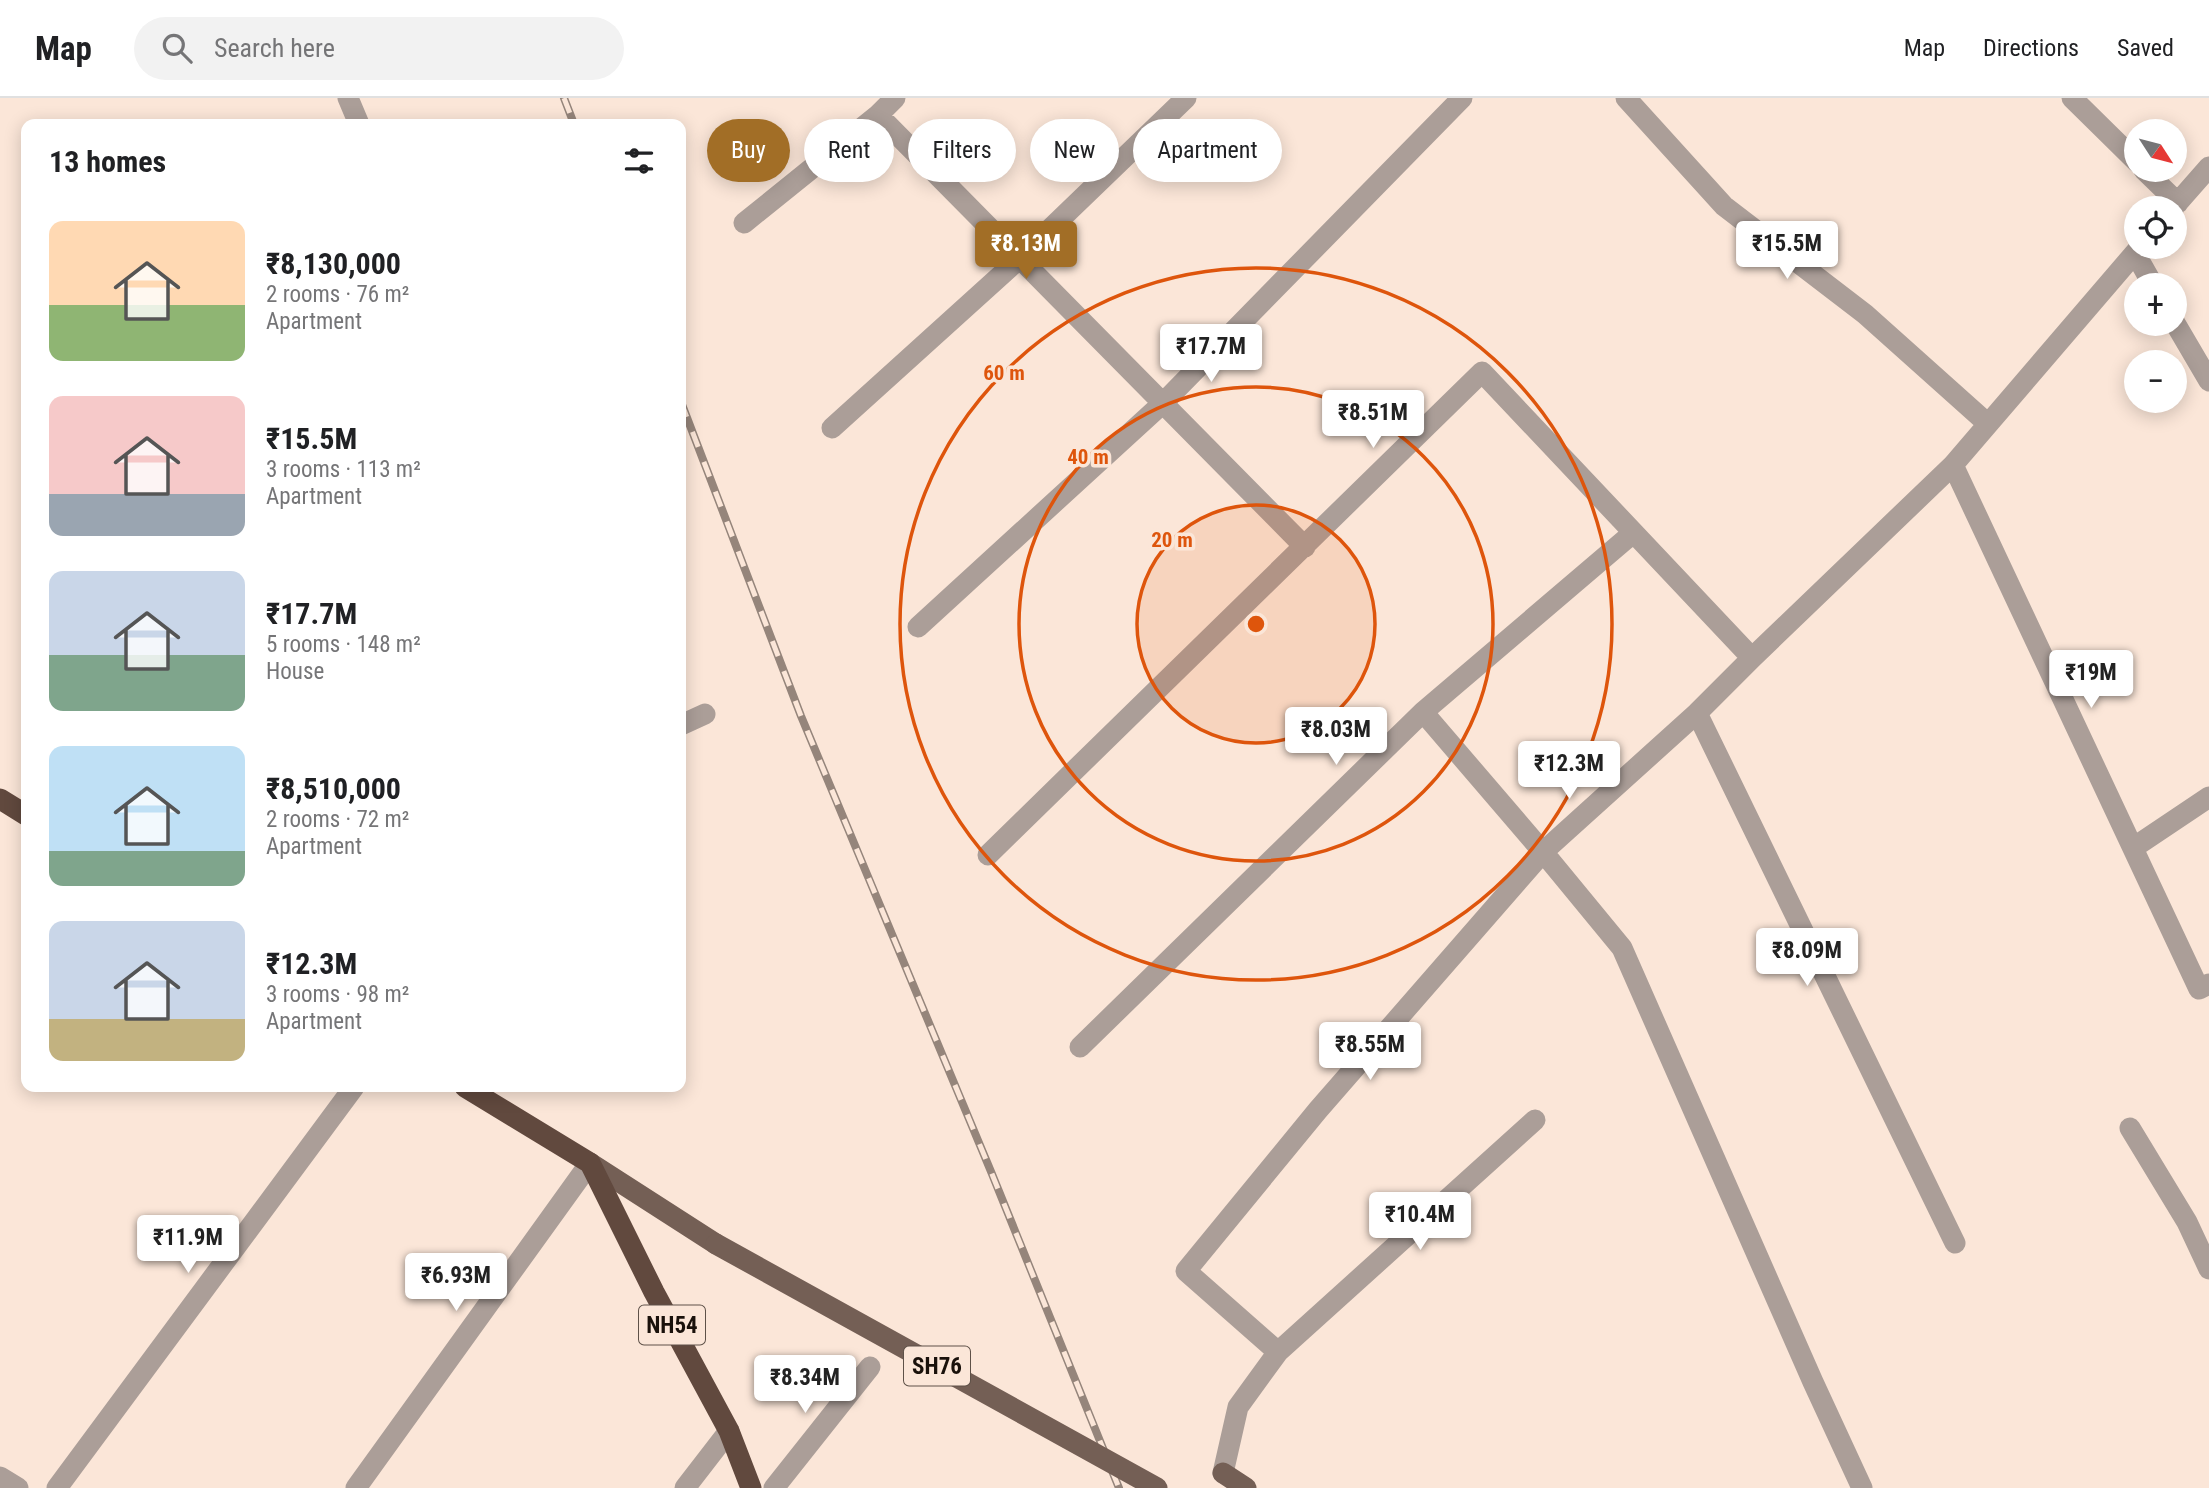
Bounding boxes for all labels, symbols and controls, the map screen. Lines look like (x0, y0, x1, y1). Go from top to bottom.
search box (134, 17, 624, 80)
text: Map (35, 29, 92, 68)
icon: search (158, 29, 196, 67)
text: Search here (214, 33, 335, 63)
text: Map (1904, 34, 1945, 62)
text: Directions (1983, 34, 2079, 62)
text: Saved (2117, 34, 2174, 62)
chip: Buy (707, 119, 790, 182)
chip: Rent (804, 119, 894, 182)
chip: Filters (908, 119, 1016, 182)
chip: New (1030, 119, 1119, 182)
chip: Apartment (1133, 119, 1282, 182)
north arrow (2124, 119, 2188, 182)
map controls (2124, 119, 2187, 413)
icon: filters (620, 142, 658, 180)
text: 13 homes (49, 144, 166, 179)
button: locate (2124, 196, 2187, 259)
pin: ₹8.13M (969, 222, 1083, 281)
pin: ₹15.5M (1730, 222, 1844, 281)
text: ₹8.13M (991, 230, 1061, 257)
text: ₹15.5M (1752, 230, 1822, 257)
text: ₹8,130,000 (266, 246, 401, 281)
icon: home (105, 249, 189, 333)
button: + (2124, 273, 2187, 336)
text: 2 rooms · 76 m² (266, 281, 409, 308)
text: Apartment (266, 308, 362, 335)
pin: ₹17.7M (1154, 324, 1268, 384)
text: ₹17.7M (1176, 333, 1246, 360)
button: − (2124, 350, 2187, 413)
text: 60 m (983, 361, 1025, 385)
pin: ₹8.51M (1316, 390, 1430, 450)
text: ₹8.51M (1338, 399, 1408, 426)
text: ₹15.5M (266, 421, 357, 456)
icon: home (105, 424, 189, 508)
text: 40 m (1067, 445, 1109, 469)
text: 3 rooms · 113 m² (266, 456, 421, 483)
text: Apartment (266, 483, 362, 510)
text: 20 m (1151, 528, 1193, 552)
text: ₹17.7M (266, 596, 357, 631)
icon: home (105, 599, 189, 683)
centre of rings (1244, 612, 1268, 636)
text: 5 rooms · 148 m² (266, 631, 421, 658)
pin: ₹19M (2050, 650, 2132, 710)
text: House (266, 658, 324, 685)
text: ₹19M (2065, 659, 2117, 686)
pin: ₹8.03M (1279, 708, 1393, 767)
text: ₹8.03M (1301, 716, 1371, 743)
pin: ₹12.3M (1512, 742, 1626, 801)
text: ₹12.3M (1534, 750, 1604, 777)
text: ₹8,510,000 (266, 771, 401, 806)
icon: home (105, 774, 189, 858)
text: 2 rooms · 72 m² (266, 806, 409, 833)
text: Apartment (266, 833, 362, 860)
pin: ₹8.09M (1750, 928, 1864, 988)
text: ₹8.09M (1772, 937, 1842, 964)
text: ₹12.3M (266, 946, 357, 981)
icon: home (105, 949, 189, 1033)
text: 3 rooms · 98 m² (266, 981, 409, 1008)
text: Apartment (266, 1008, 362, 1035)
pin: ₹8.55M (1313, 1023, 1427, 1082)
text: ₹8.55M (1335, 1031, 1405, 1058)
pin: ₹10.4M (1363, 1192, 1477, 1252)
text: ₹10.4M (1385, 1201, 1455, 1228)
pin: ₹11.9M (131, 1216, 245, 1275)
text: ₹11.9M (153, 1224, 223, 1251)
pin: ₹6.93M (399, 1254, 513, 1313)
text: ₹6.93M (421, 1262, 491, 1289)
road number: NH54 (639, 1306, 705, 1344)
road number: SH76 (904, 1346, 970, 1386)
pin: ₹8.34M (748, 1356, 862, 1415)
text: ₹8.34M (770, 1364, 840, 1391)

